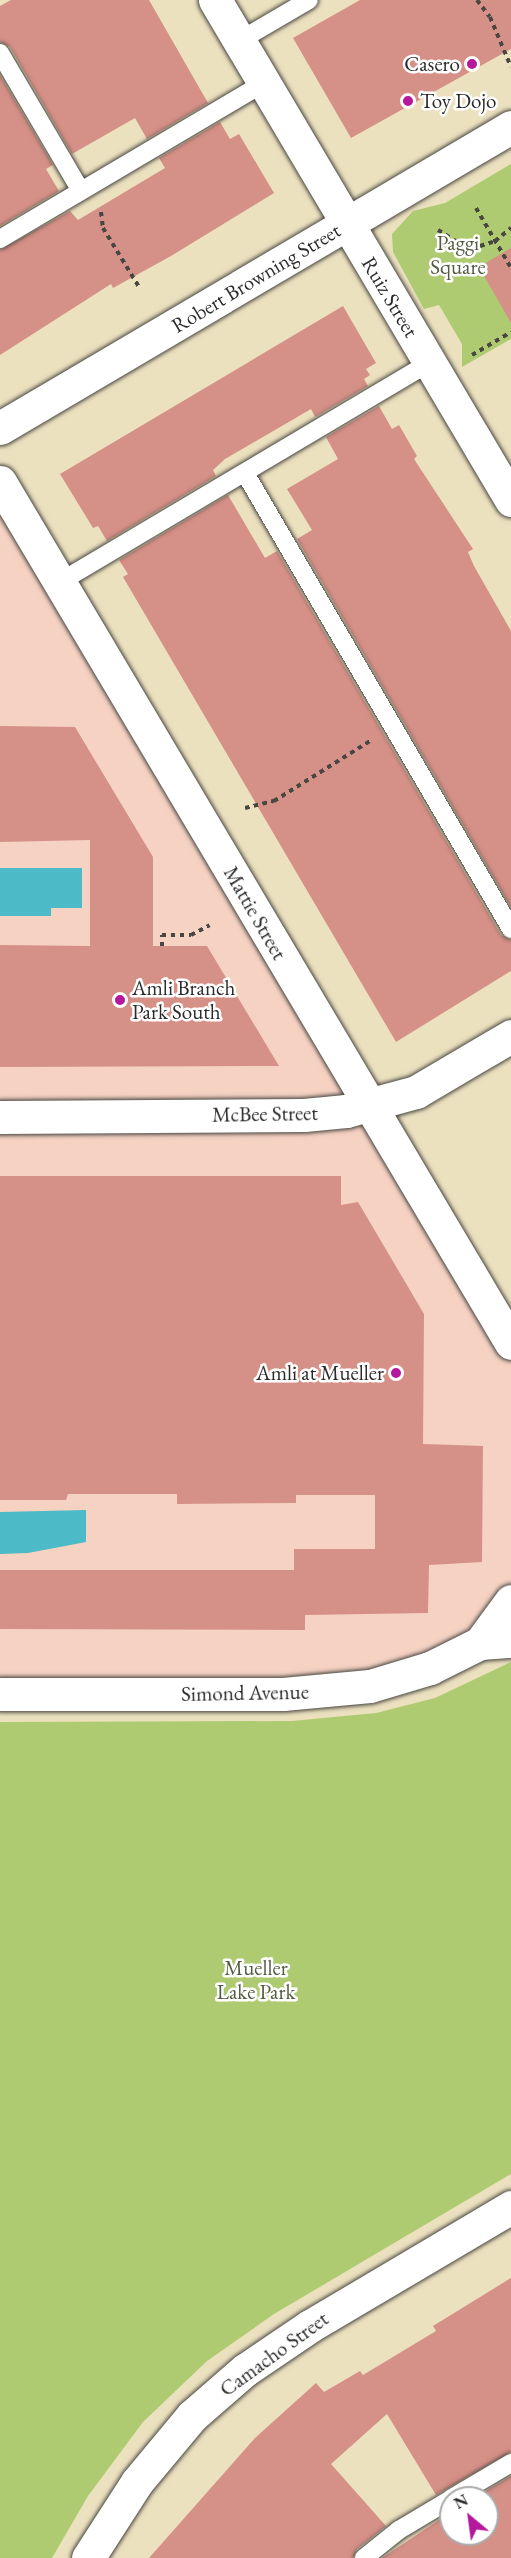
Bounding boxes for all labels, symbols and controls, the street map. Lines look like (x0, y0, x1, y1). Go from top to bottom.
place label: Casero (404, 51, 460, 77)
marker: Casero (465, 57, 479, 71)
place label: Toy Dojo (420, 88, 497, 114)
marker: Toy Dojo (401, 94, 415, 108)
street label: Robert Browning Street (167, 218, 345, 338)
park label: Paggi Square (430, 230, 486, 280)
street label: Ruiz Street (356, 252, 424, 342)
street label: Mattie Street (218, 862, 292, 964)
place label: Amli Branch Park South (132, 975, 235, 1025)
marker: Amli Branch Park South (113, 993, 127, 1007)
street label: McBee Street (212, 1100, 318, 1128)
place label: Amli at Mueller (256, 1360, 384, 1386)
marker: Amli at Mueller (389, 1366, 403, 1380)
street label: Simond Avenue (181, 1679, 309, 1707)
park label: Mueller Lake Park (217, 1955, 295, 2005)
street label: Camacho Street (215, 2306, 333, 2402)
north arrow (439, 2486, 499, 2546)
text: N (450, 2489, 472, 2514)

